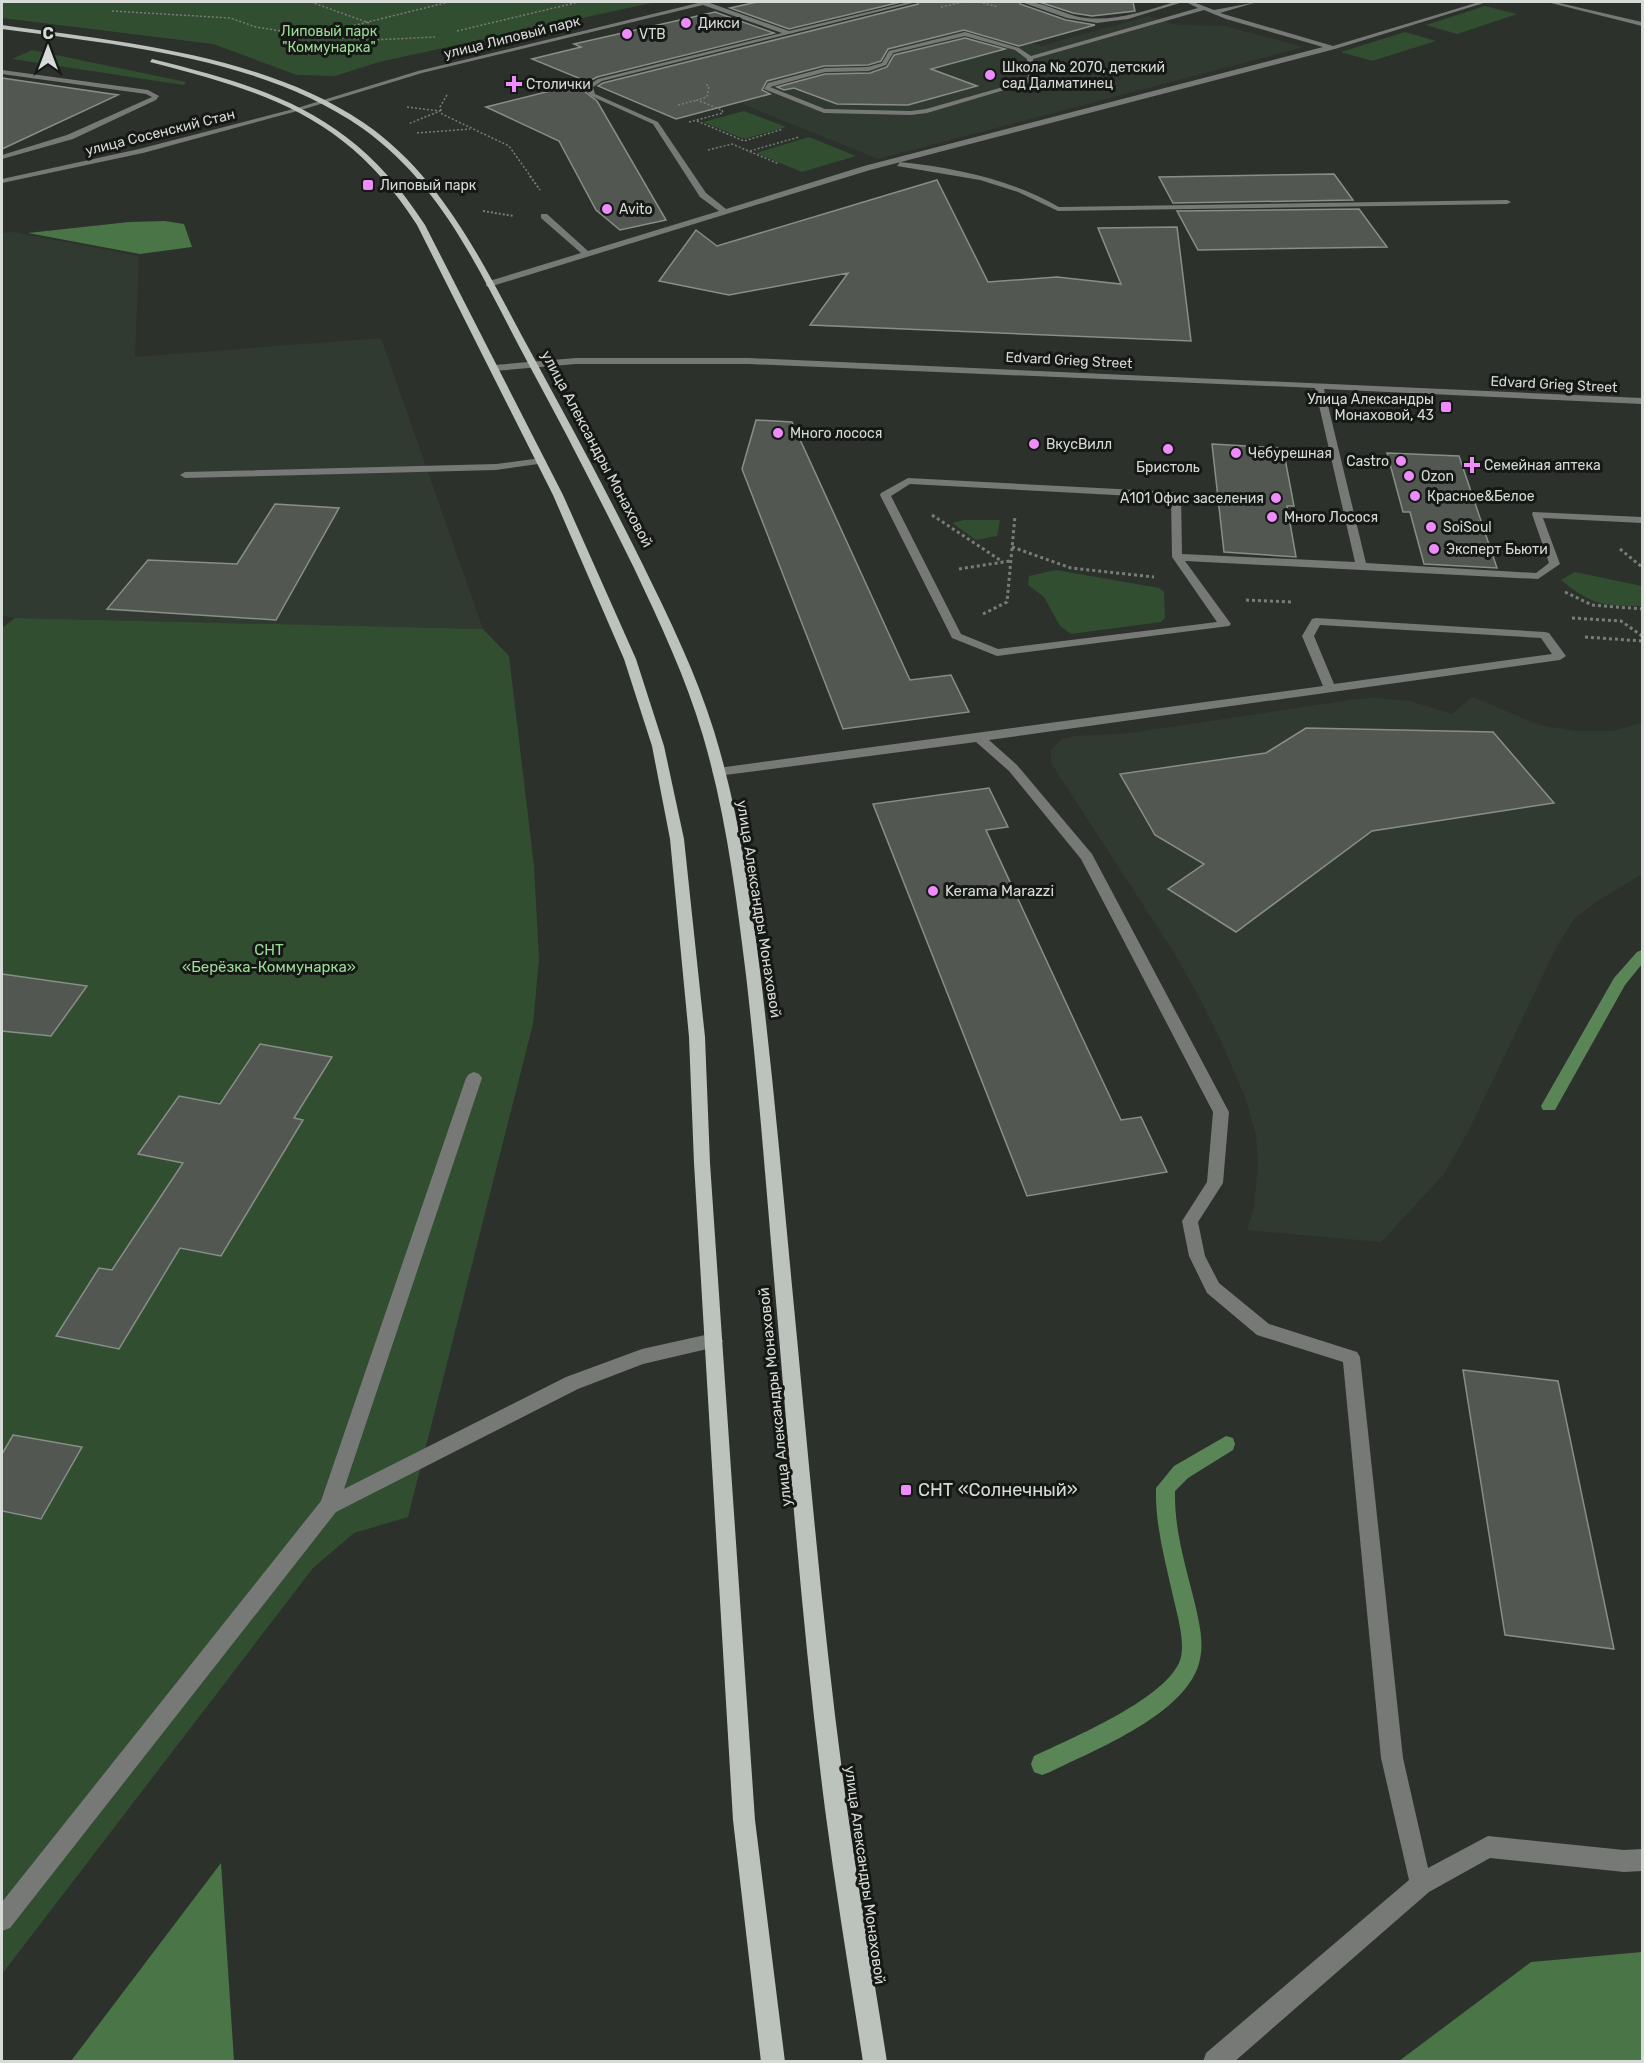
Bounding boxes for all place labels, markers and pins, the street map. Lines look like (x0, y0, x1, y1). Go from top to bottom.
place label: Дикси (698, 15, 740, 32)
marker: Дикси (679, 16, 693, 30)
place label: VTB (639, 26, 666, 43)
marker: VTB (620, 27, 634, 41)
place label: Школа № 2070, детский сад Далматинец (1002, 59, 1165, 92)
marker: Школа № 2070, детский сад Далматинец (983, 68, 997, 82)
place label: Столички (526, 76, 591, 93)
marker: Столички (507, 77, 521, 91)
place label: Липовый парк (380, 177, 477, 194)
marker: Липовый парк (361, 178, 375, 192)
place label: Avito (619, 201, 653, 218)
marker: Avito (600, 202, 614, 216)
place label: Улица Александры Монаховой, 43 (1307, 391, 1434, 424)
marker: Улица Александры Монаховой, 43 (1439, 400, 1453, 414)
place label: Много лосося (790, 425, 882, 442)
marker: Много лосося (771, 426, 785, 440)
place label: ВкусВилл (1046, 436, 1112, 453)
marker: ВкусВилл (1027, 437, 1041, 451)
marker: Бристоль (1161, 442, 1175, 456)
place label: Чебурешная (1248, 445, 1332, 462)
marker: Чебурешная (1229, 446, 1243, 460)
place label: Castro (1346, 453, 1389, 470)
marker: Castro (1394, 454, 1408, 468)
place label: Семейная аптека (1484, 457, 1601, 474)
marker: Семейная аптека (1465, 458, 1479, 472)
place label: Бристоль (1136, 459, 1200, 476)
place label: Ozon (1421, 468, 1454, 485)
marker: Ozon (1402, 469, 1416, 483)
place label: Красное&Белое (1427, 488, 1535, 505)
marker: Красное&Белое (1408, 489, 1422, 503)
place label: А101 Офис заселения (1120, 490, 1264, 507)
marker: А101 Офис заселения (1269, 491, 1283, 505)
place label: Много Лосося (1284, 509, 1378, 526)
marker: Много Лосося (1265, 510, 1279, 524)
place label: SoiSoul (1443, 519, 1492, 536)
marker: SoiSoul (1424, 520, 1438, 534)
place label: Эксперт Бьюти (1446, 541, 1548, 558)
marker: Эксперт Бьюти (1427, 542, 1441, 556)
place label: Kerama Marazzi (945, 882, 1054, 900)
marker: Kerama Marazzi (926, 884, 940, 898)
place label: СНТ «Солнечный» (918, 1479, 1078, 1501)
marker: СНТ «Солнечный» (899, 1483, 913, 1497)

